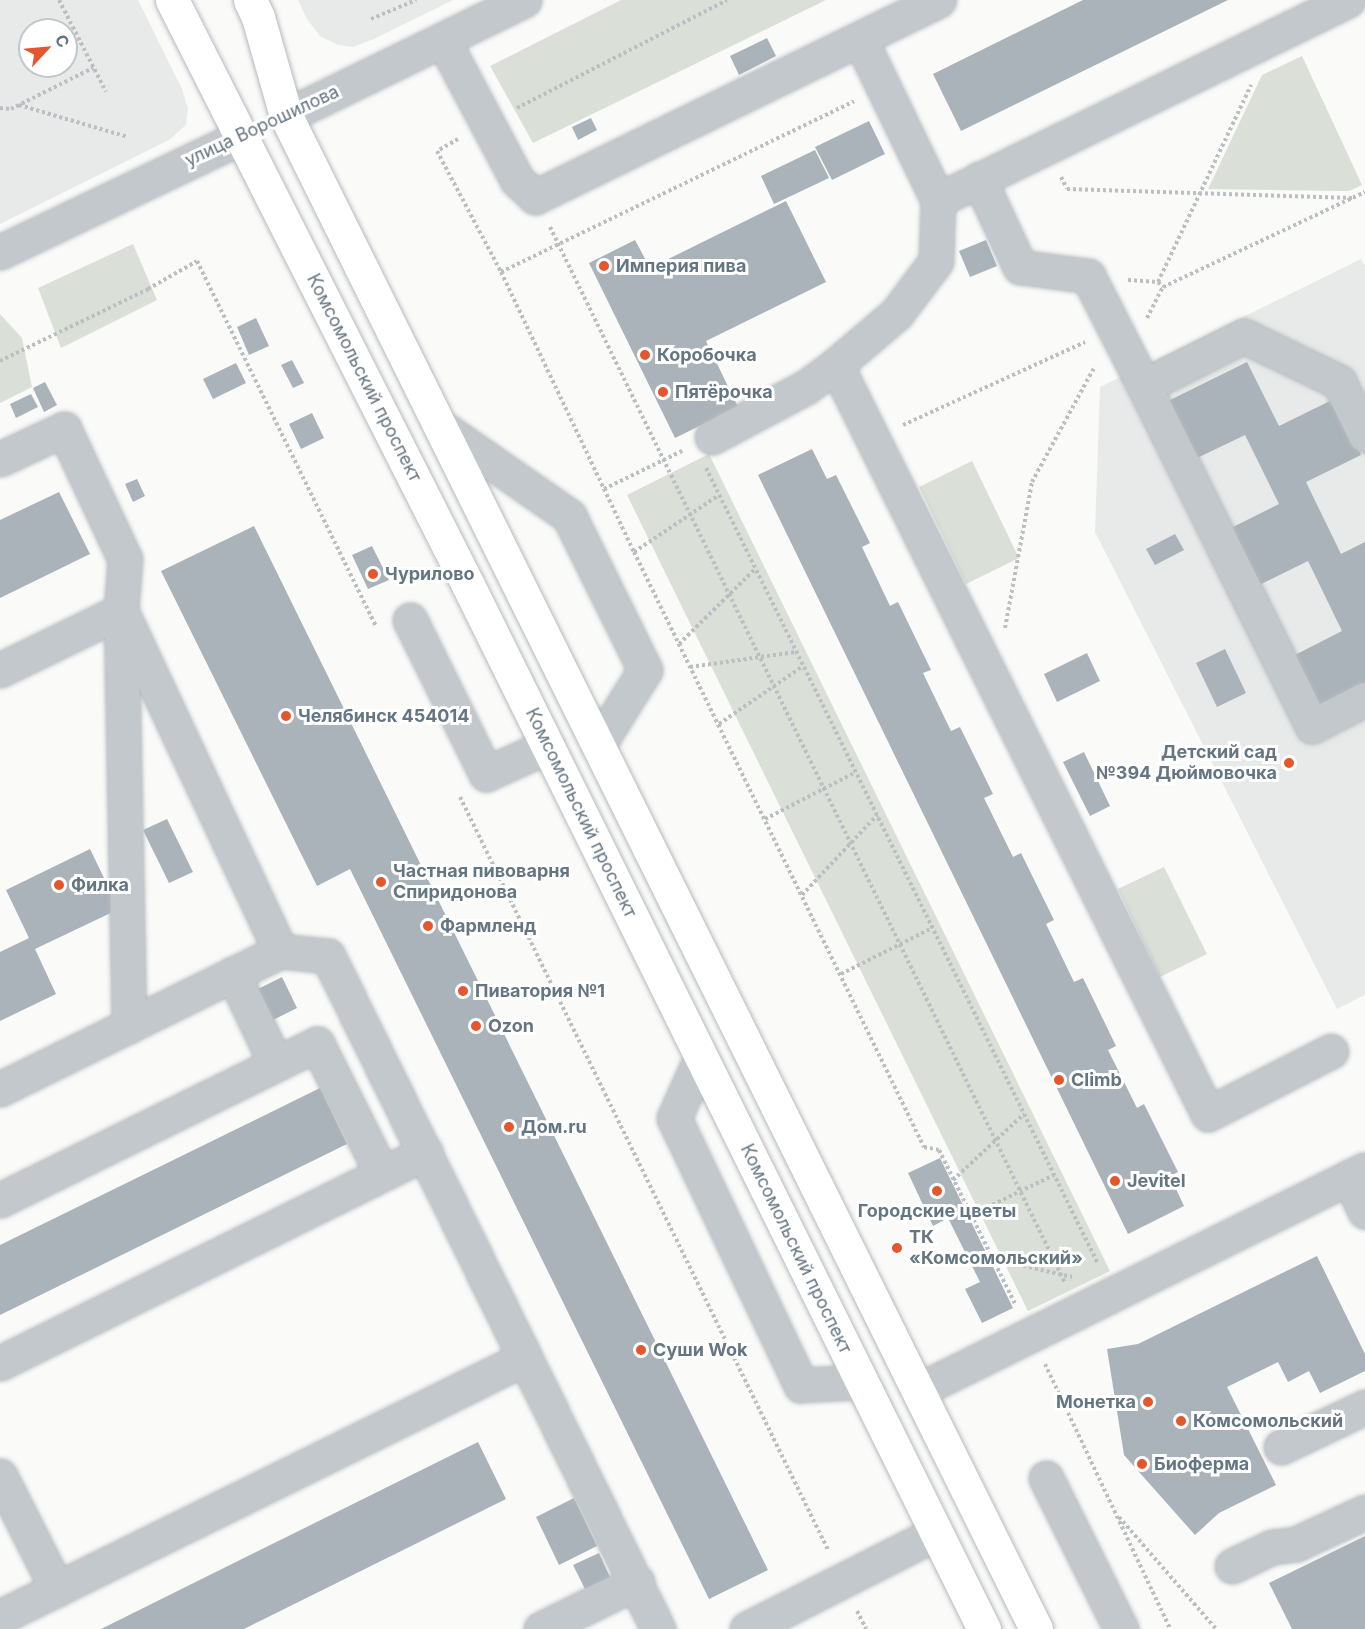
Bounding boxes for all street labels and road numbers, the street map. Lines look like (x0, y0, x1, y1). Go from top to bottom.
street label: улица Ворошилова (182, 81, 342, 171)
street label: Комсомольский проспект (302, 270, 426, 486)
street label: Комсомольский проспект (521, 705, 641, 921)
street label: Комсомольский проспект (736, 1141, 856, 1357)

